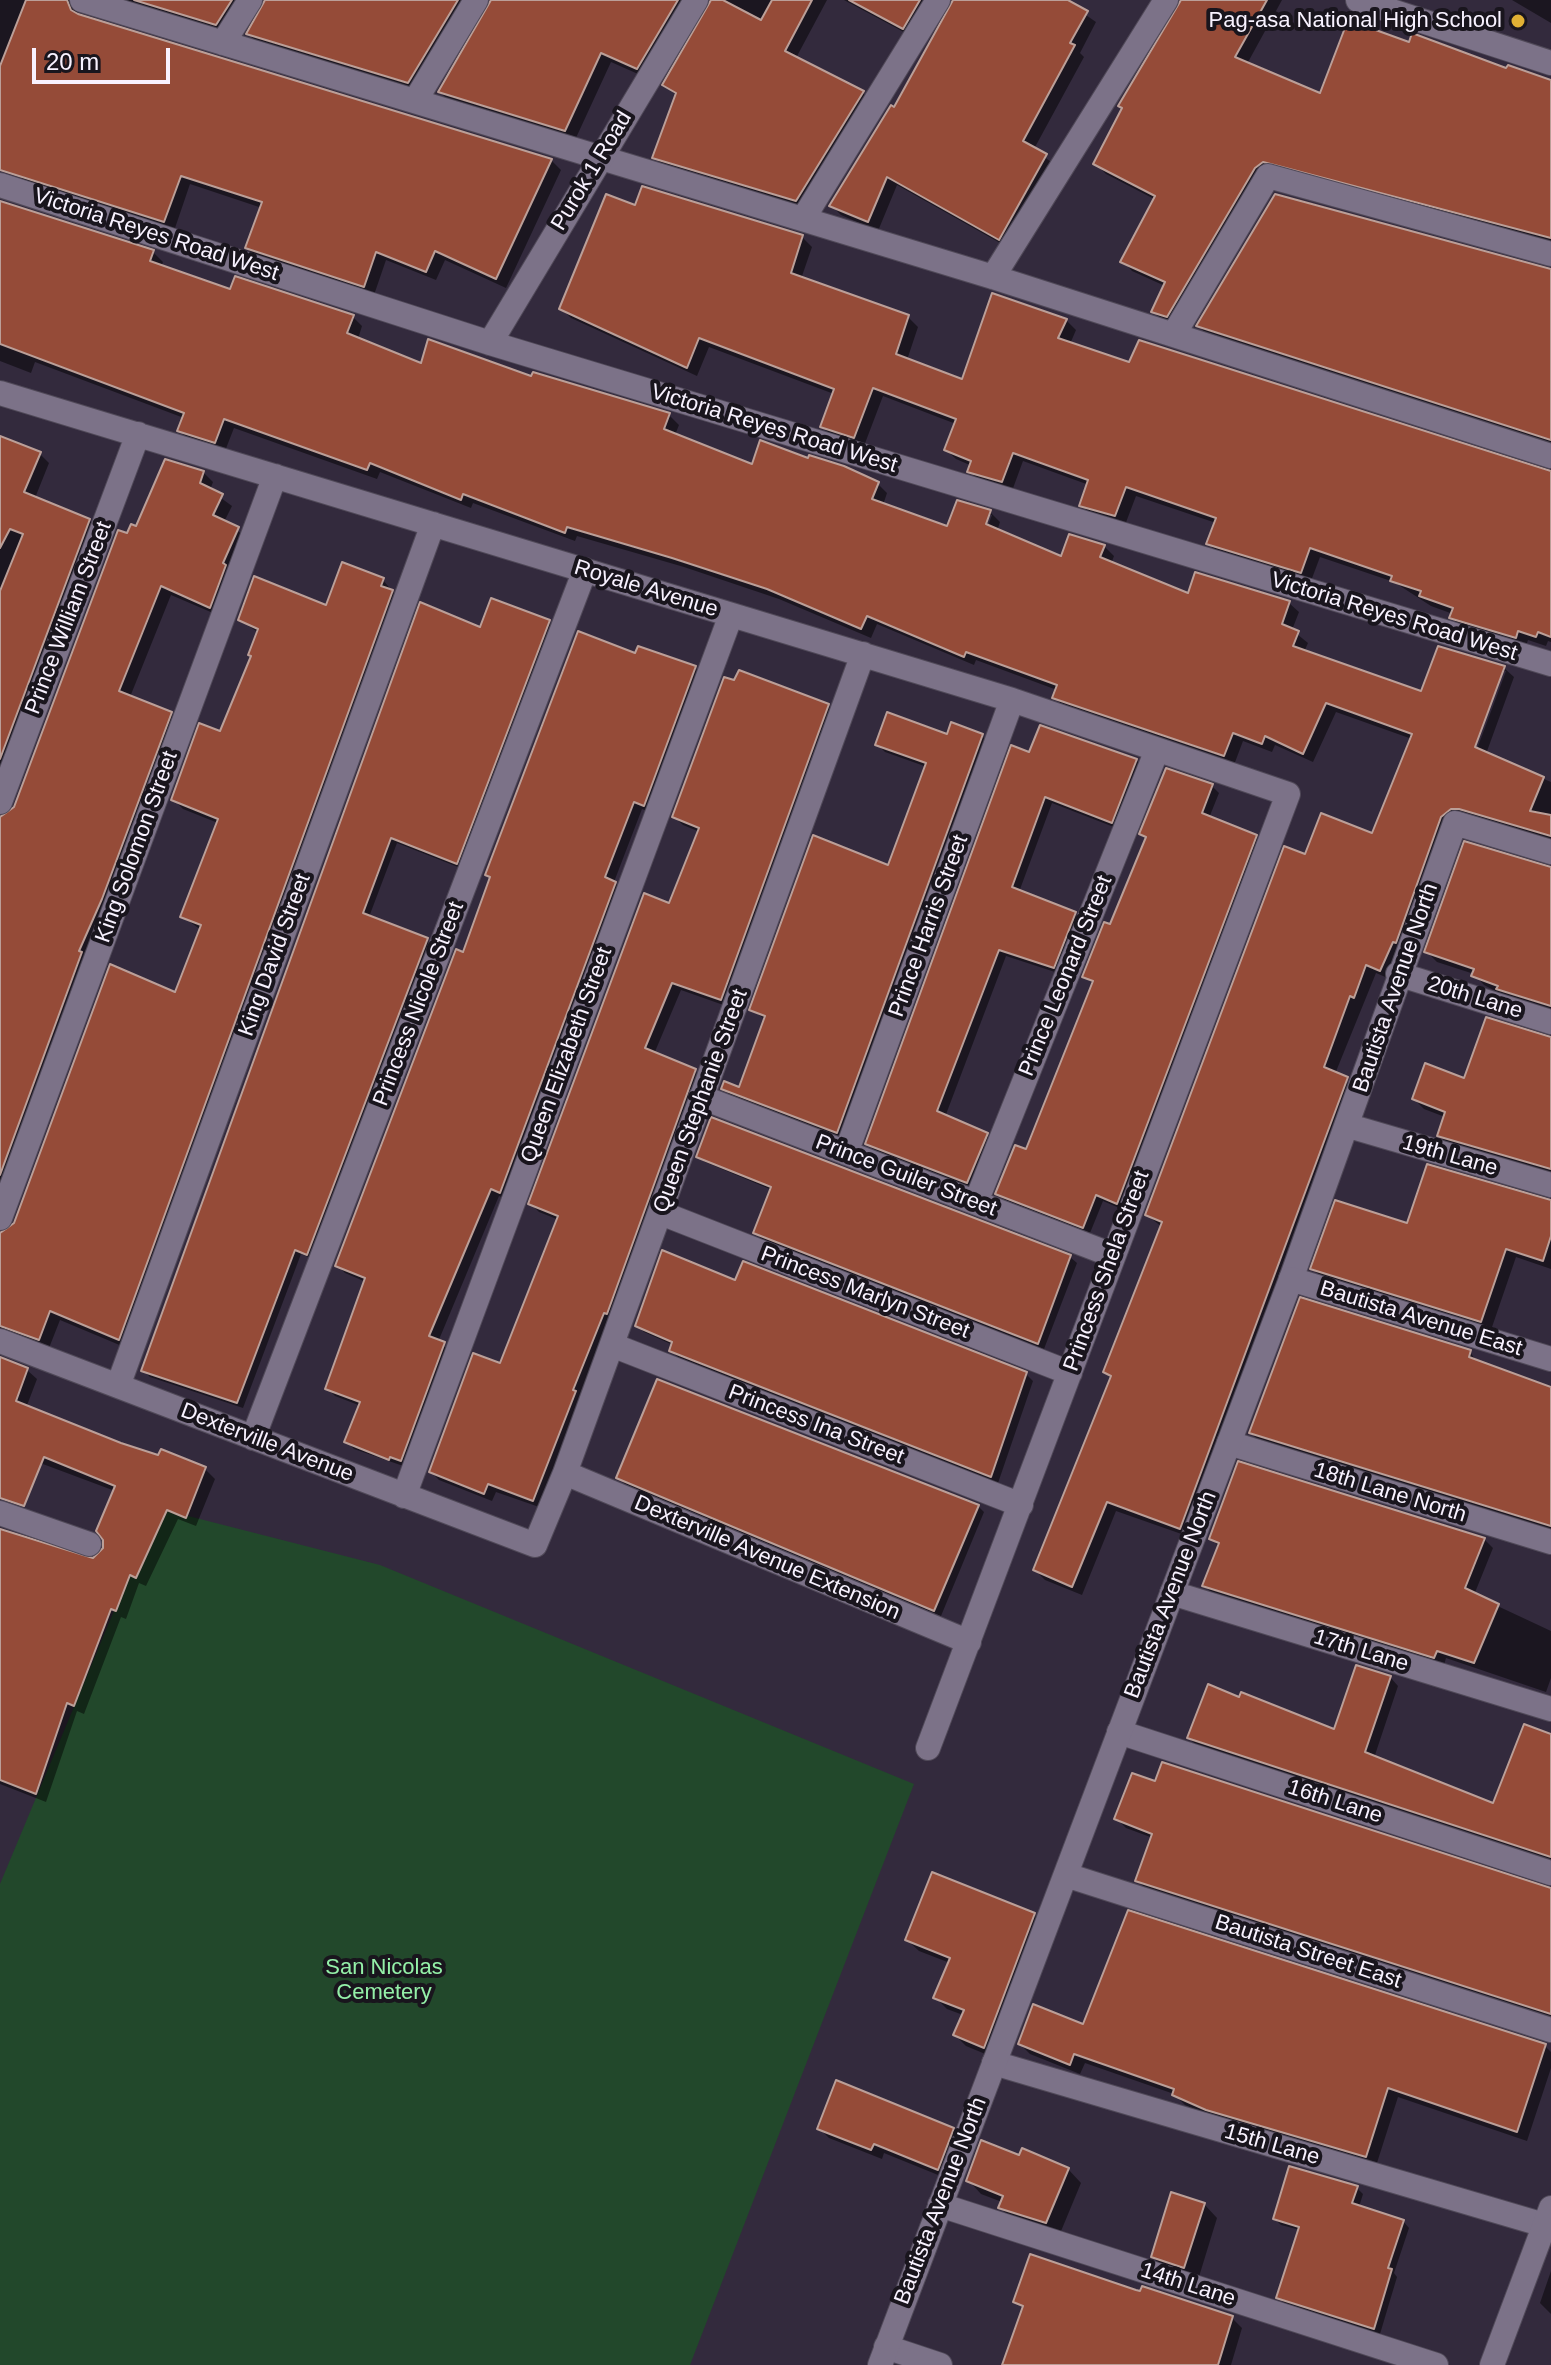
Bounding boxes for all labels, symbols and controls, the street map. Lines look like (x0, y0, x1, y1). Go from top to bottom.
place label: Pag-asa National High School (1208, 8, 1502, 34)
marker: Pag-asa National High School (1509, 12, 1527, 30)
scale bar (36, 32, 174, 82)
text: 20 m (46, 48, 99, 75)
street label: Purok 1 Road (546, 107, 638, 235)
street label: Victoria Reyes Road West (30, 183, 282, 287)
street label: Victoria Reyes Road West (648, 379, 900, 479)
street label: Prince William Street (20, 518, 118, 718)
street label: Royale Avenue (571, 555, 721, 623)
street label: Victoria Reyes Road West (1268, 567, 1520, 667)
street label: King Solomon Street (90, 748, 184, 946)
street label: Prince Harris Street (884, 831, 974, 1021)
street label: King David Street (233, 870, 317, 1040)
street label: Prince Leonard Street (1014, 872, 1118, 1080)
street label: Bautista Avenue North (1348, 880, 1444, 1096)
street label: Princess Nicole Street (368, 898, 470, 1110)
street label: Queen Elizabeth Street (516, 944, 618, 1166)
street label: 20th Lane (1424, 971, 1526, 1025)
street label: Queen Stephanie Street (648, 986, 754, 1216)
street label: Prince Guiler Street (812, 1129, 1000, 1223)
street label: 19th Lane (1399, 1130, 1501, 1182)
street label: Princess Shela Street (1058, 1167, 1156, 1375)
street label: Princess Marlyn Street (757, 1241, 973, 1345)
street label: Bautista Avenue East (1317, 1276, 1525, 1362)
street label: Princess Ina Street (725, 1379, 907, 1471)
street label: Dexterville Avenue (177, 1398, 357, 1488)
street label: 18th Lane North (1311, 1457, 1469, 1529)
street label: Bautista Avenue North (1119, 1488, 1223, 1702)
street label: Dexterville Avenue Extension (630, 1490, 904, 1626)
street label: 17th Lane (1310, 1624, 1412, 1678)
street label: 16th Lane (1284, 1774, 1386, 1830)
street label: Bautista Street East (1211, 1909, 1405, 1995)
park label: San Nicolas Cemetery (325, 1955, 443, 2006)
street label: Bautista Avenue North (889, 2094, 993, 2308)
street label: 15th Lane (1221, 2119, 1323, 2171)
street label: 14th Lane (1137, 2257, 1239, 2313)

